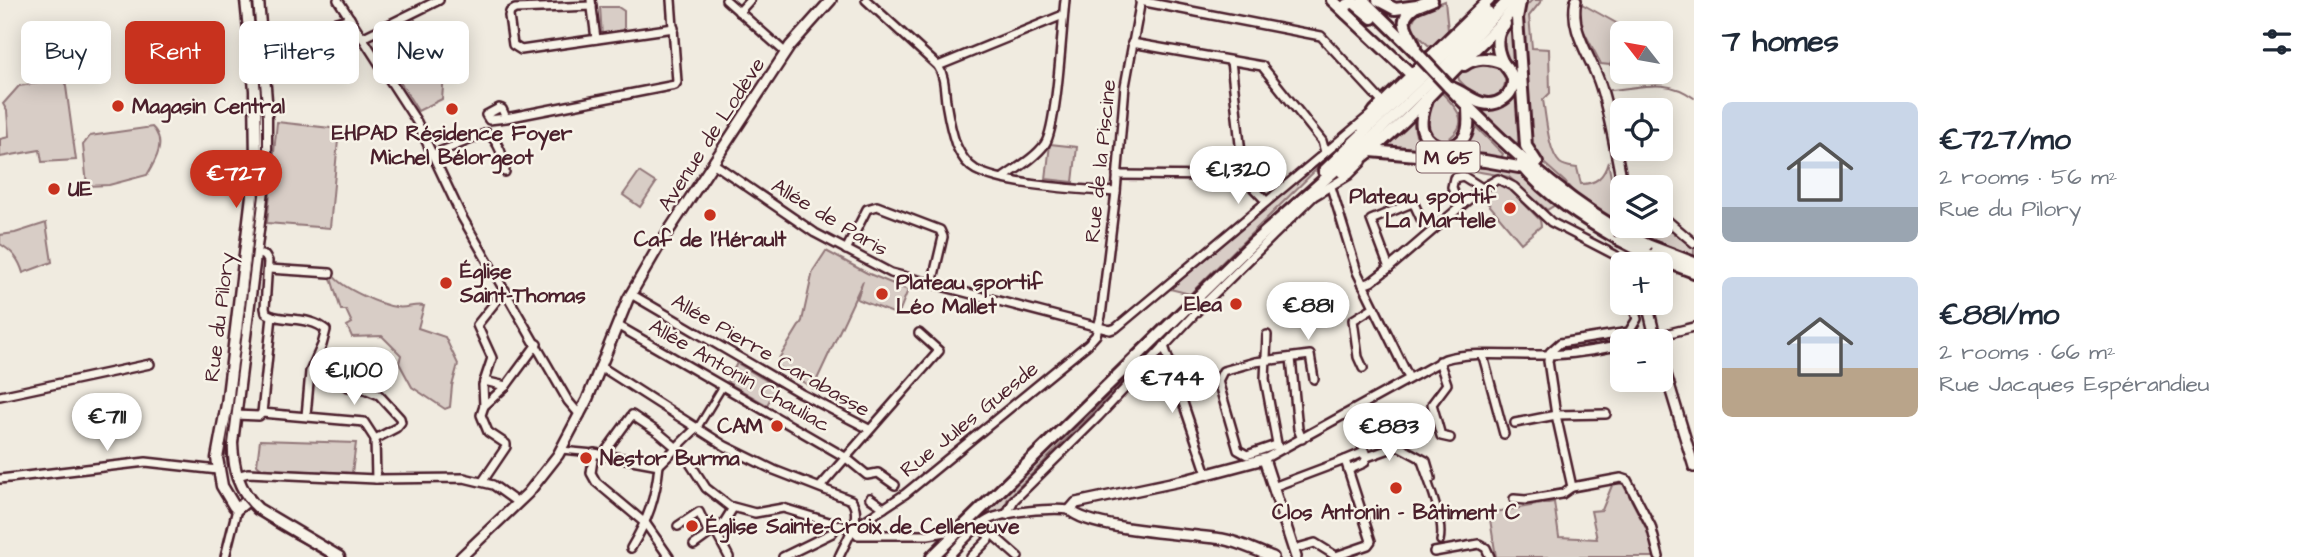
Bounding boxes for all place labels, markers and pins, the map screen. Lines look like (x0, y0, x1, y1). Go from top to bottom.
place label: Magasin Central (132, 92, 286, 123)
marker: Magasin Central (110, 98, 126, 114)
marker: EHPAD Résidence Foyer Michel Bélorgeot (444, 101, 460, 117)
place label: EHPAD Résidence Foyer Michel Bélorgeot (332, 119, 573, 174)
pin: €1,320 (1181, 146, 1295, 206)
pin: €727 (195, 150, 277, 210)
place label: UE (68, 175, 93, 204)
marker: UE (46, 181, 62, 197)
place label: Plateau sportif La Martelle (1349, 182, 1497, 235)
marker: Plateau sportif La Martelle (1502, 200, 1518, 216)
marker: Caf de l'Hérault (702, 207, 718, 223)
place label: Caf de l'Hérault (634, 225, 787, 254)
place label: Église Saint-Thomas (459, 257, 586, 310)
place label: Plateau sportif Léo Mallet (896, 268, 1043, 321)
marker: Église Saint-Thomas (438, 275, 454, 291)
pin: €881 (1267, 282, 1349, 342)
marker: Plateau sportif Léo Mallet (874, 286, 890, 302)
place label: Elea (1184, 290, 1222, 319)
marker: Elea (1228, 296, 1244, 312)
pin: €1,100 (297, 348, 411, 407)
pin: €744 (1131, 356, 1213, 415)
pin: €711 (66, 393, 148, 453)
pin: €883 (1348, 404, 1430, 463)
place label: CAM (717, 412, 764, 441)
marker: CAM (769, 418, 785, 434)
place label: Nestor Burma (600, 444, 740, 473)
marker: Nestor Burma (578, 450, 594, 466)
marker: Clos Antonin - Bâtiment C (1388, 480, 1404, 496)
place label: Clos Antonin - Bâtiment C (1272, 498, 1520, 527)
place label: Église Sainte-Croix de Celleneuve (706, 512, 1020, 543)
marker: Église Sainte-Croix de Celleneuve (684, 518, 700, 534)

